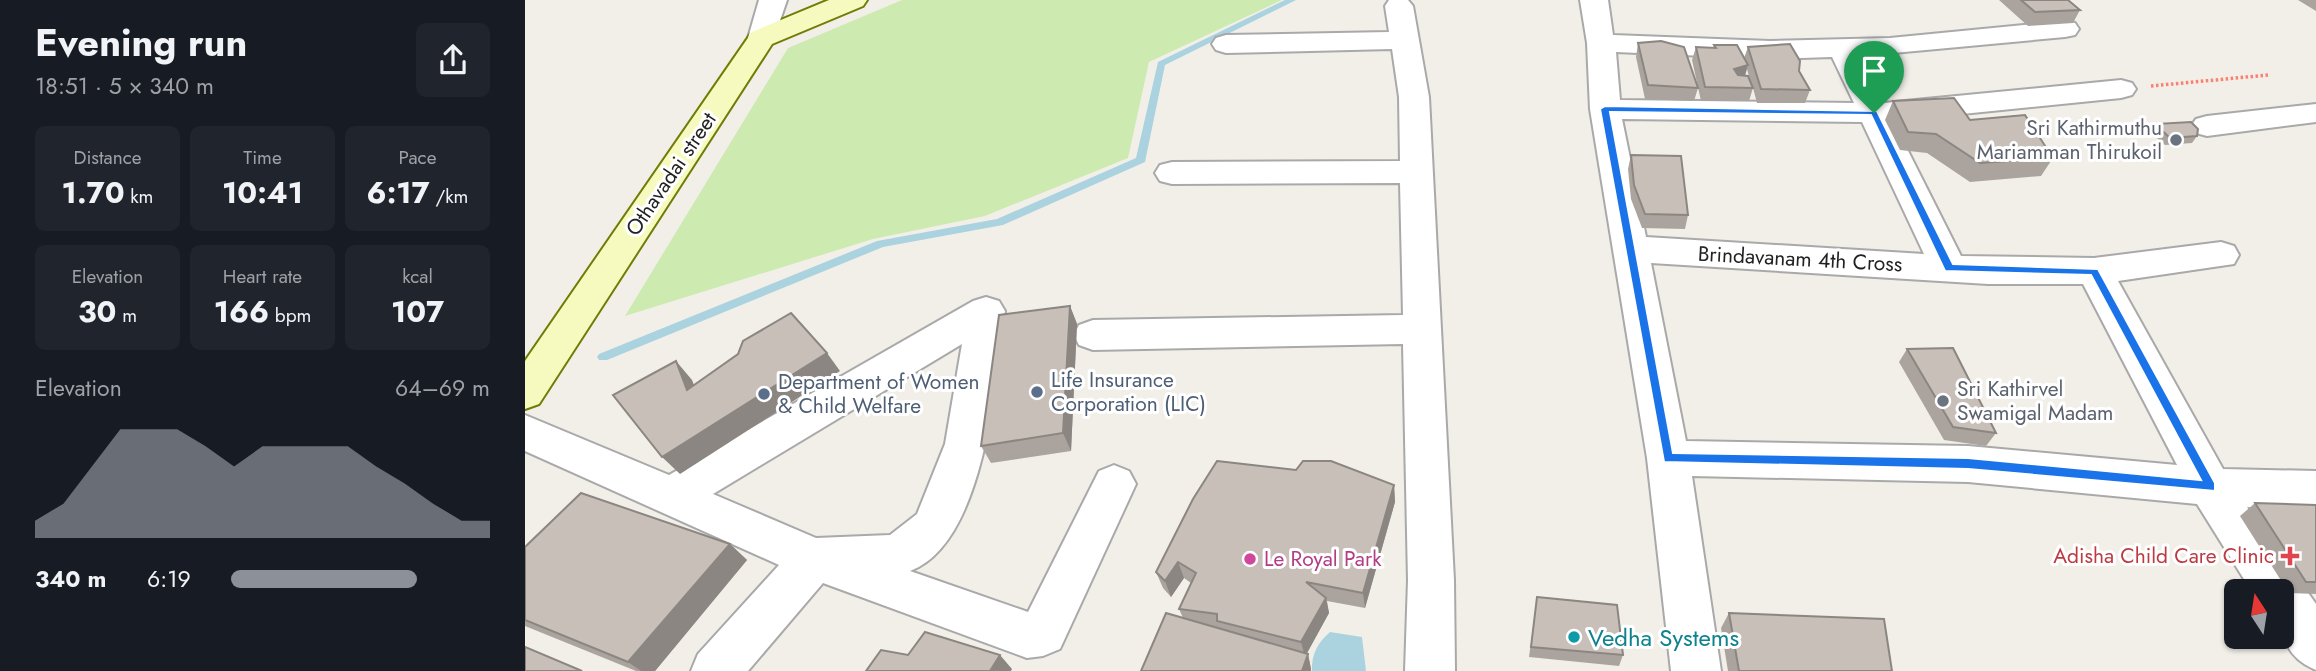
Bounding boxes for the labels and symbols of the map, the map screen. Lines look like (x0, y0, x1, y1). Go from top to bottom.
pin (1844, 41, 1904, 113)
street label: Othavadai street (619, 106, 723, 242)
place label: Sri Kathirmuthu Mariamman Thirukoil (1977, 113, 2162, 167)
marker: Sri Kathirmuthu Mariamman Thirukoil (2168, 132, 2184, 148)
street label: Brindavanam 4th Cross (1697, 239, 1903, 279)
place label: Life Insurance Corporation (LIC) (1051, 365, 1206, 419)
place label: Department of Women & Child Welfare (778, 367, 980, 421)
place label: Sri Kathirvel Swamigal Madam (1957, 374, 2114, 428)
marker: Life Insurance Corporation (LIC) (1029, 384, 1045, 400)
marker: Department of Women & Child Welfare (756, 386, 772, 402)
marker: Sri Kathirvel Swamigal Madam (1935, 393, 1951, 409)
place label: Adisha Child Care Clinic (2053, 541, 2274, 571)
place label: Le Royal Park (1264, 544, 1382, 574)
marker: Adisha Child Care Clinic (2280, 546, 2300, 566)
marker: Le Royal Park (1242, 551, 1258, 567)
north arrow (2224, 579, 2294, 649)
place label: Vedha Systems (1588, 620, 1739, 655)
marker: Vedha Systems (1566, 629, 1582, 645)

